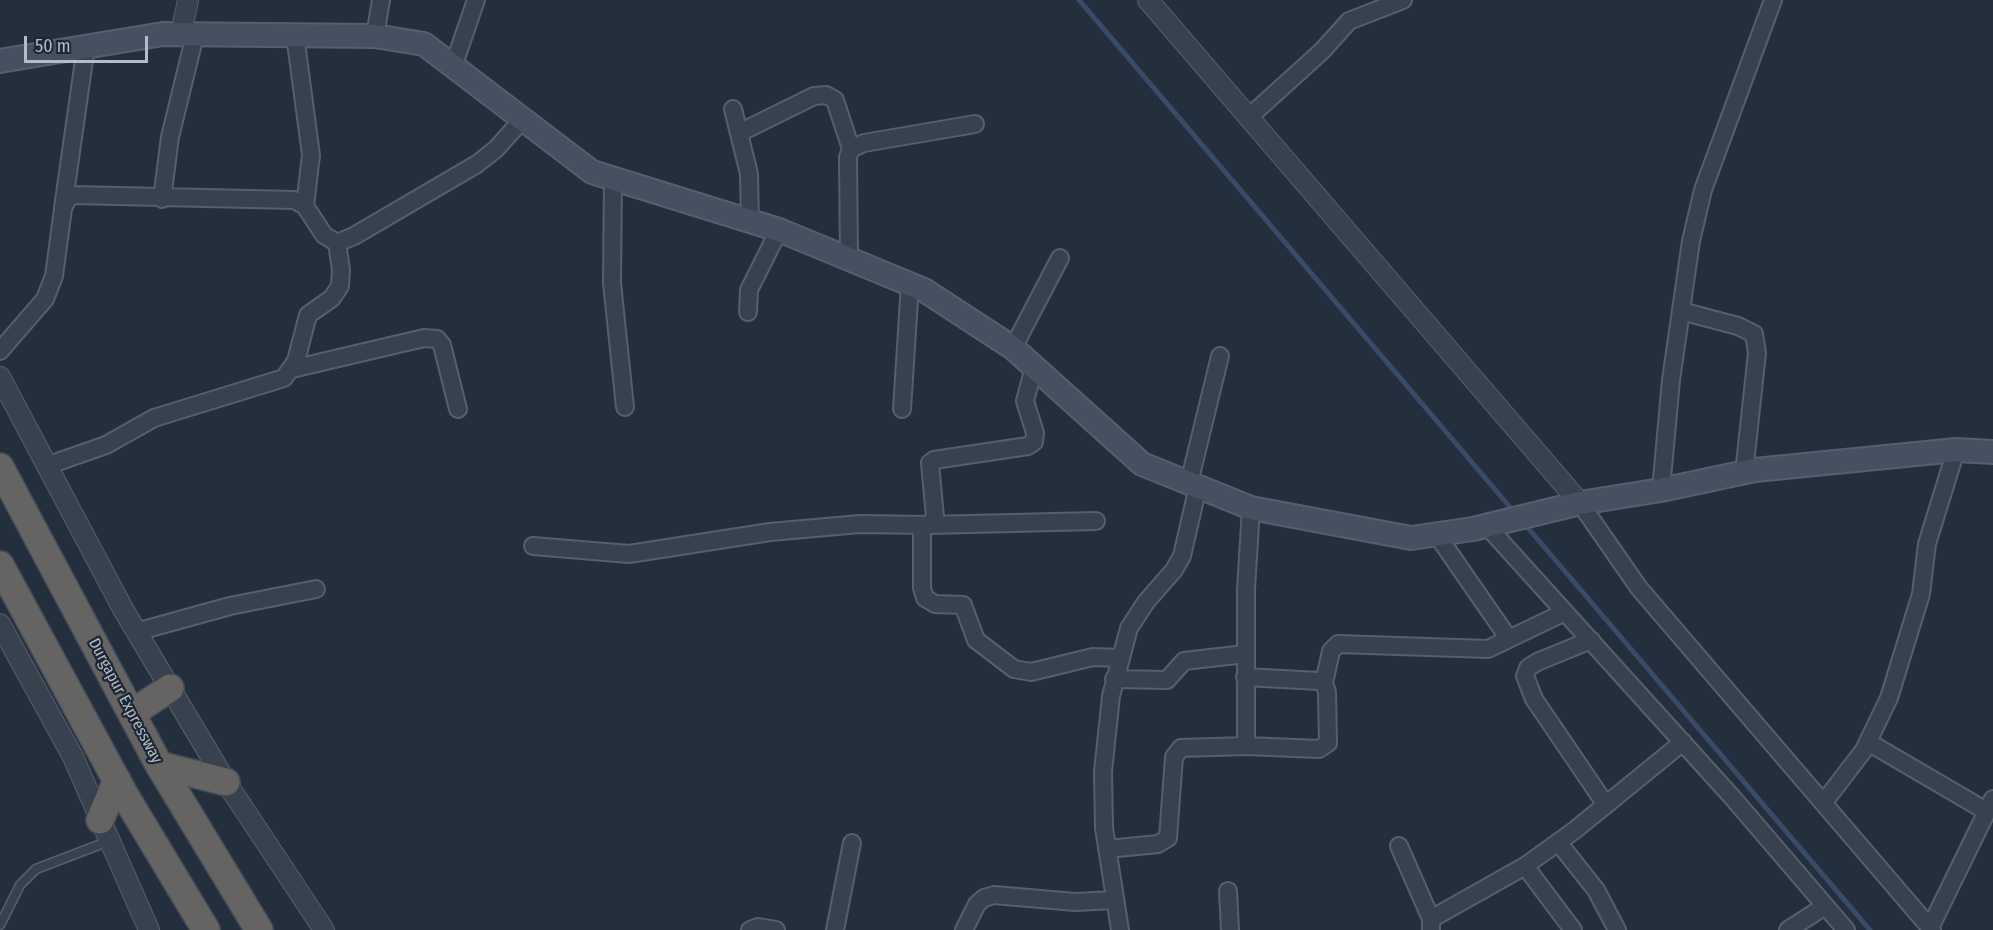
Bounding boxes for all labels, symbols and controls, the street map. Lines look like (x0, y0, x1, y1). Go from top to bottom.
scale bar (27, 24, 152, 62)
text: 50 m (35, 35, 71, 57)
street label: Durgapur Expressway (84, 635, 166, 767)

